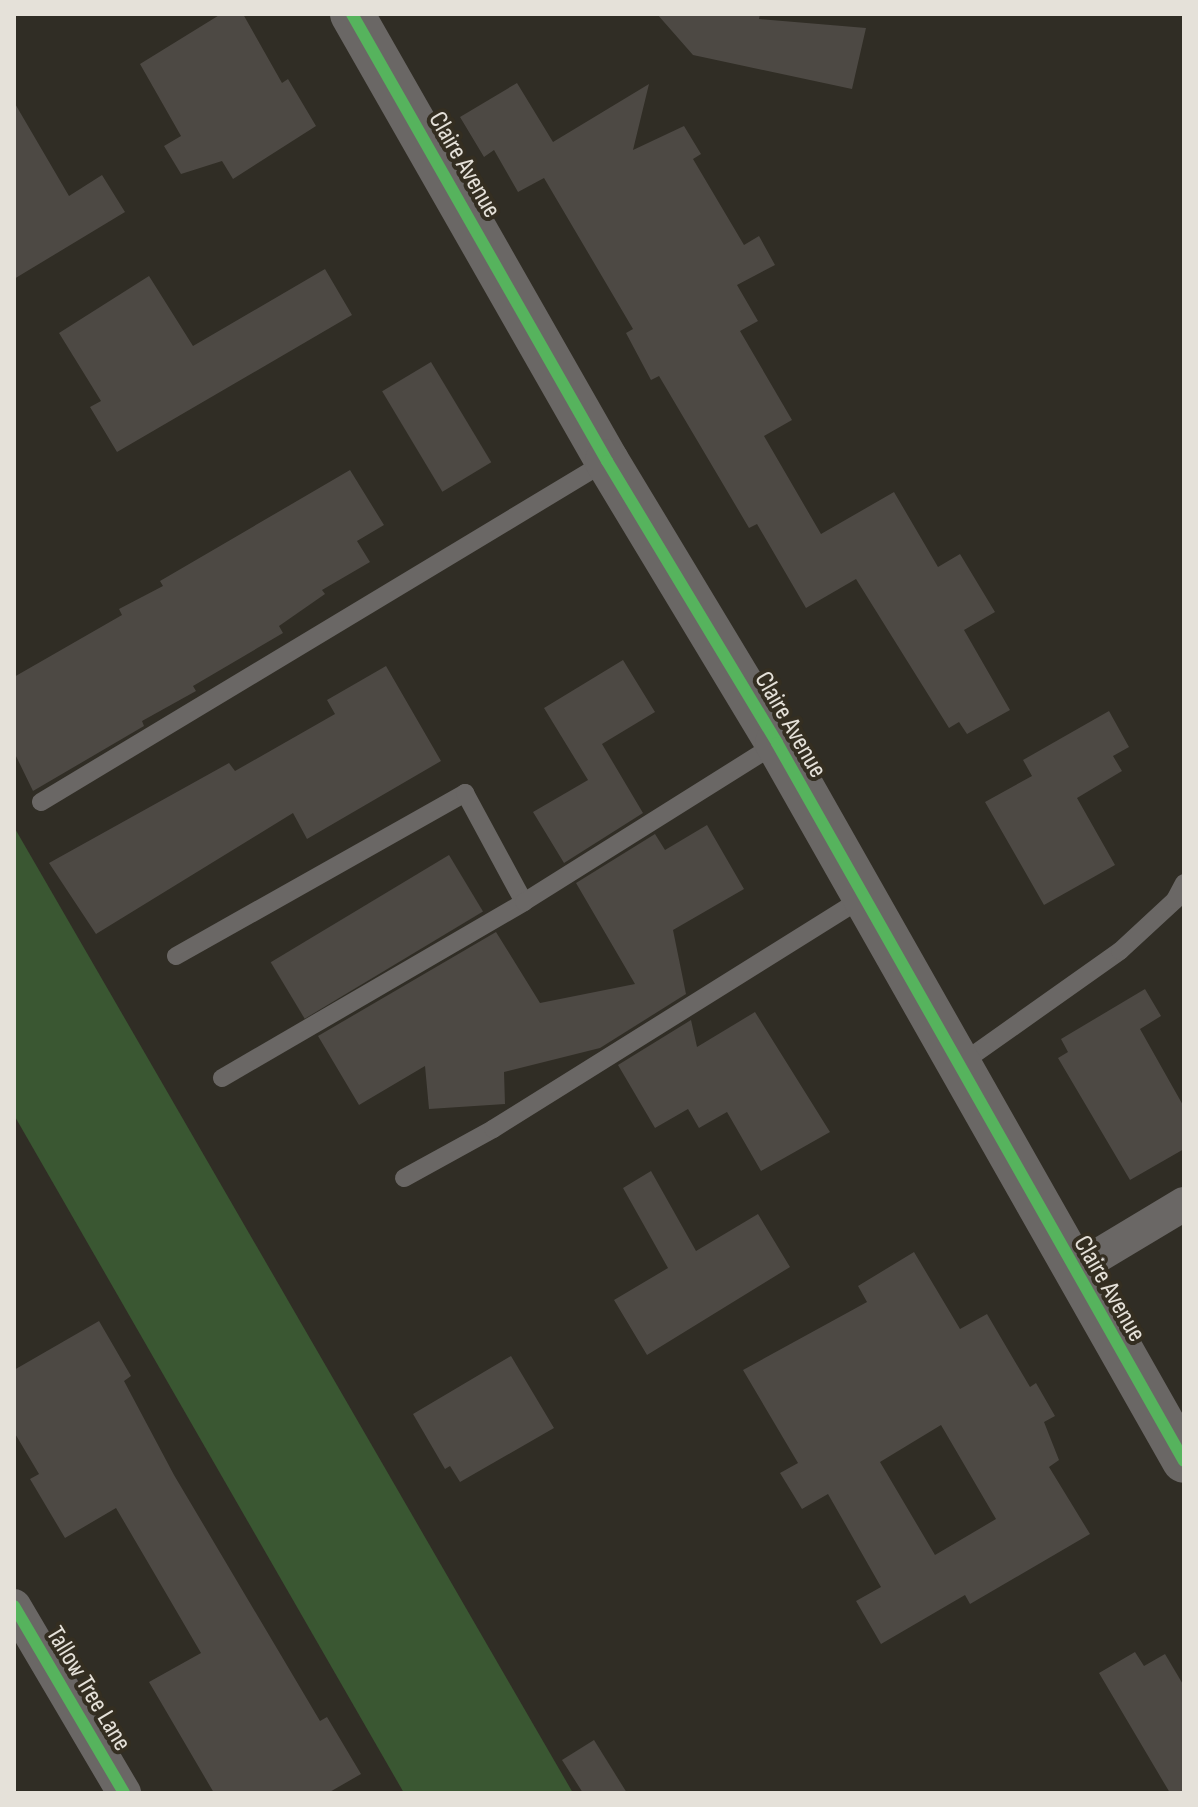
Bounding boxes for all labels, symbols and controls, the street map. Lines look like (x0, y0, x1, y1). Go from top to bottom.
street label: Claire Avenue (421, 106, 507, 224)
street label: Claire Avenue (747, 666, 833, 784)
street label: Claire Avenue (1066, 1230, 1152, 1348)
street label: Tallow Tree Lane (39, 1621, 137, 1757)

